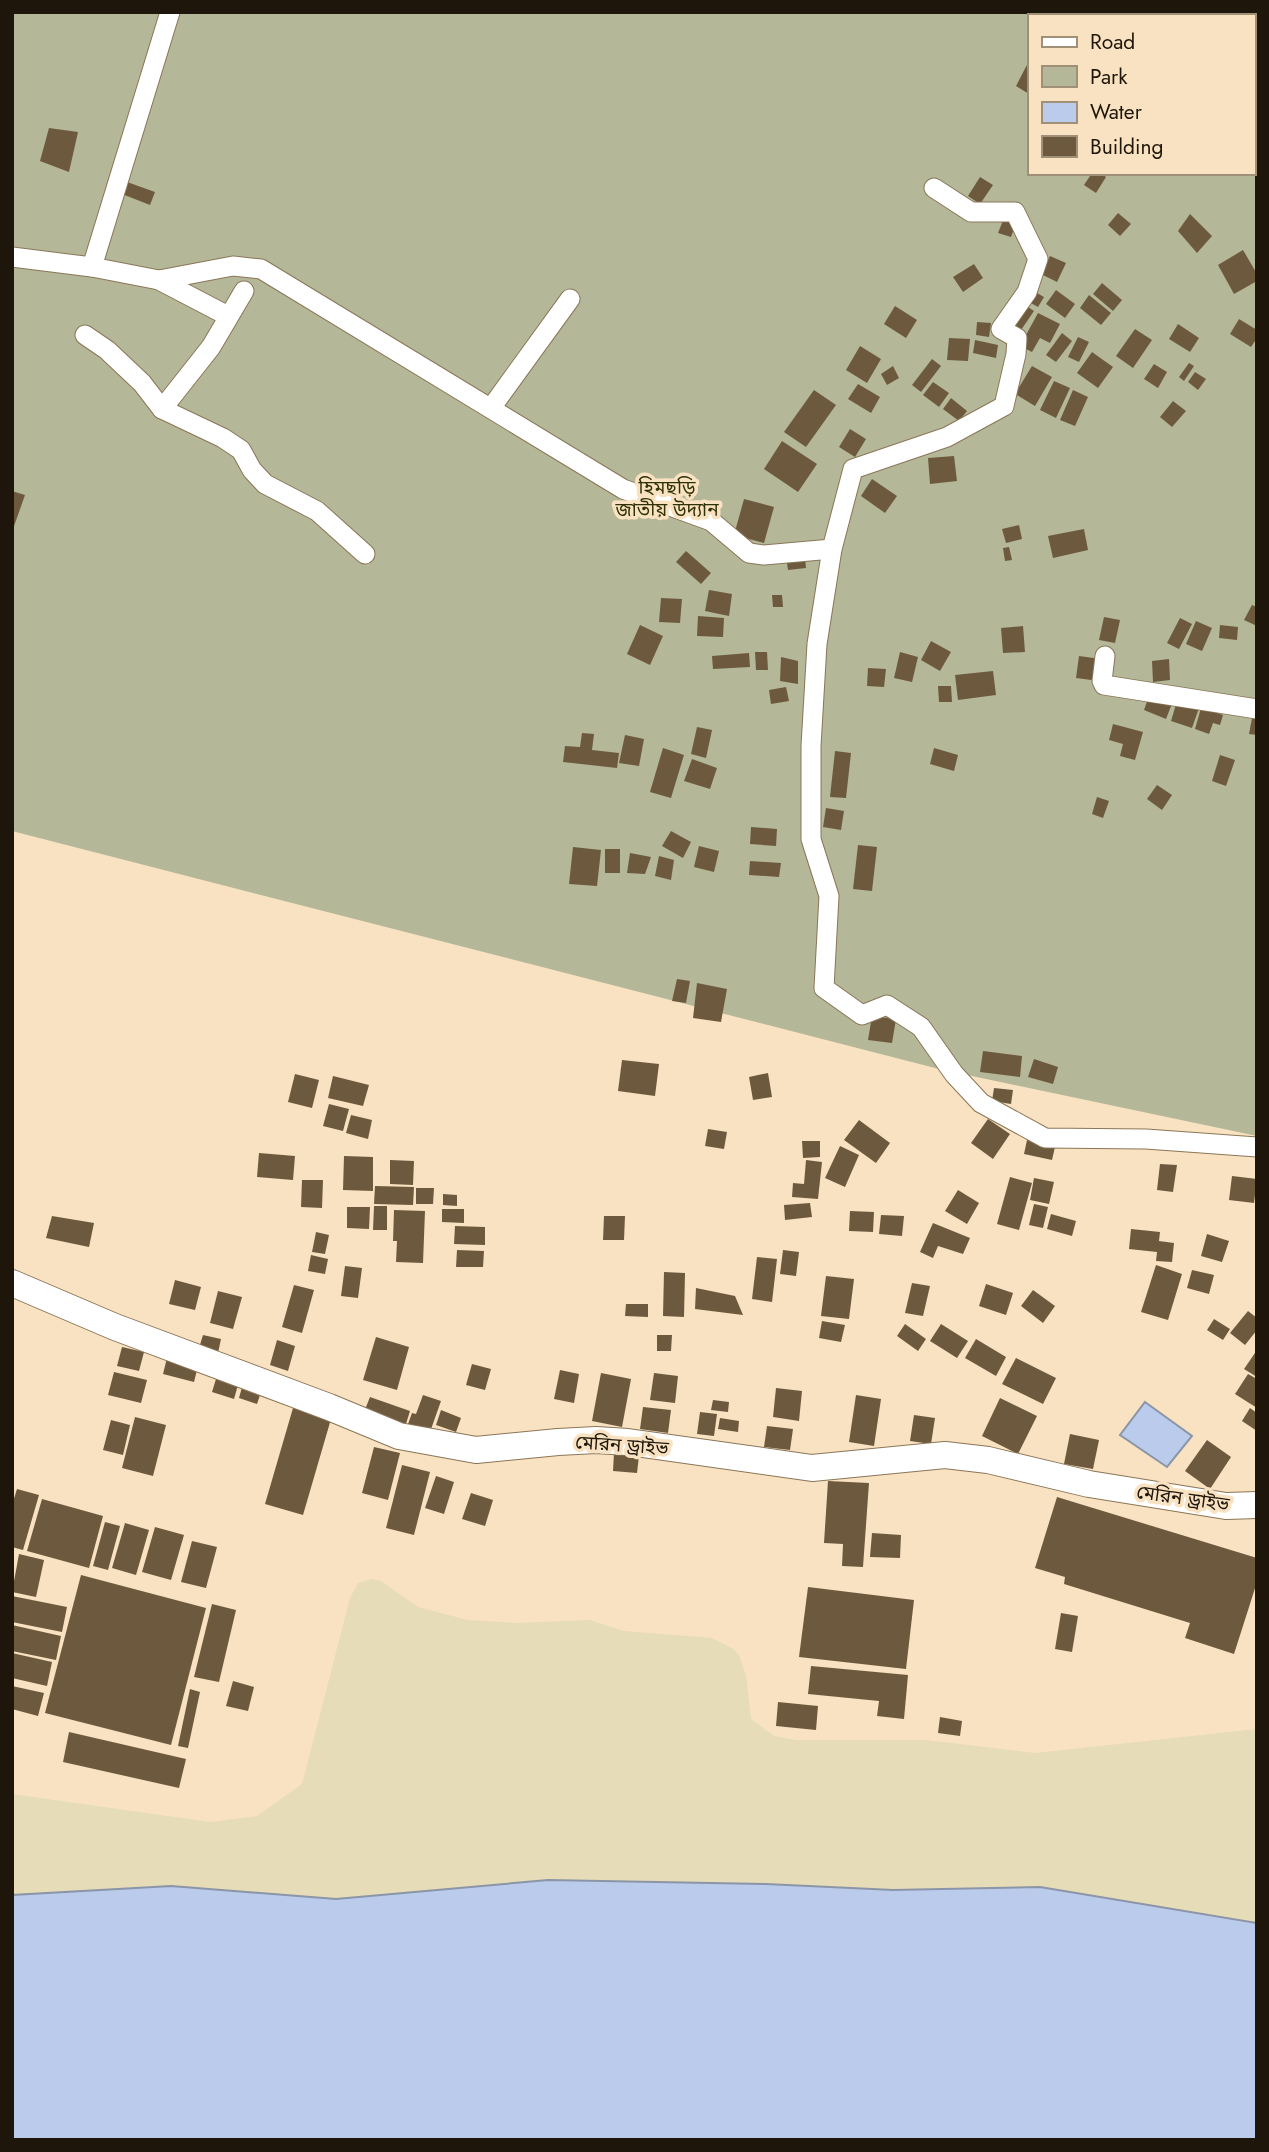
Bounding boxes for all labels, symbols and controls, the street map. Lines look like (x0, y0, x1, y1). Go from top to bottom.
legend (1028, 14, 1255, 175)
text: Road (1090, 27, 1135, 57)
text: Park (1090, 62, 1128, 92)
text: Water (1090, 97, 1143, 127)
text: Building (1090, 132, 1163, 162)
park label: হিমছড়ি জাতীয় উদ্যান (614, 474, 719, 523)
street label: মেরিন ড্রাইভ (574, 1428, 670, 1462)
street label: মেরিন ড্রাইভ (1135, 1478, 1232, 1518)

